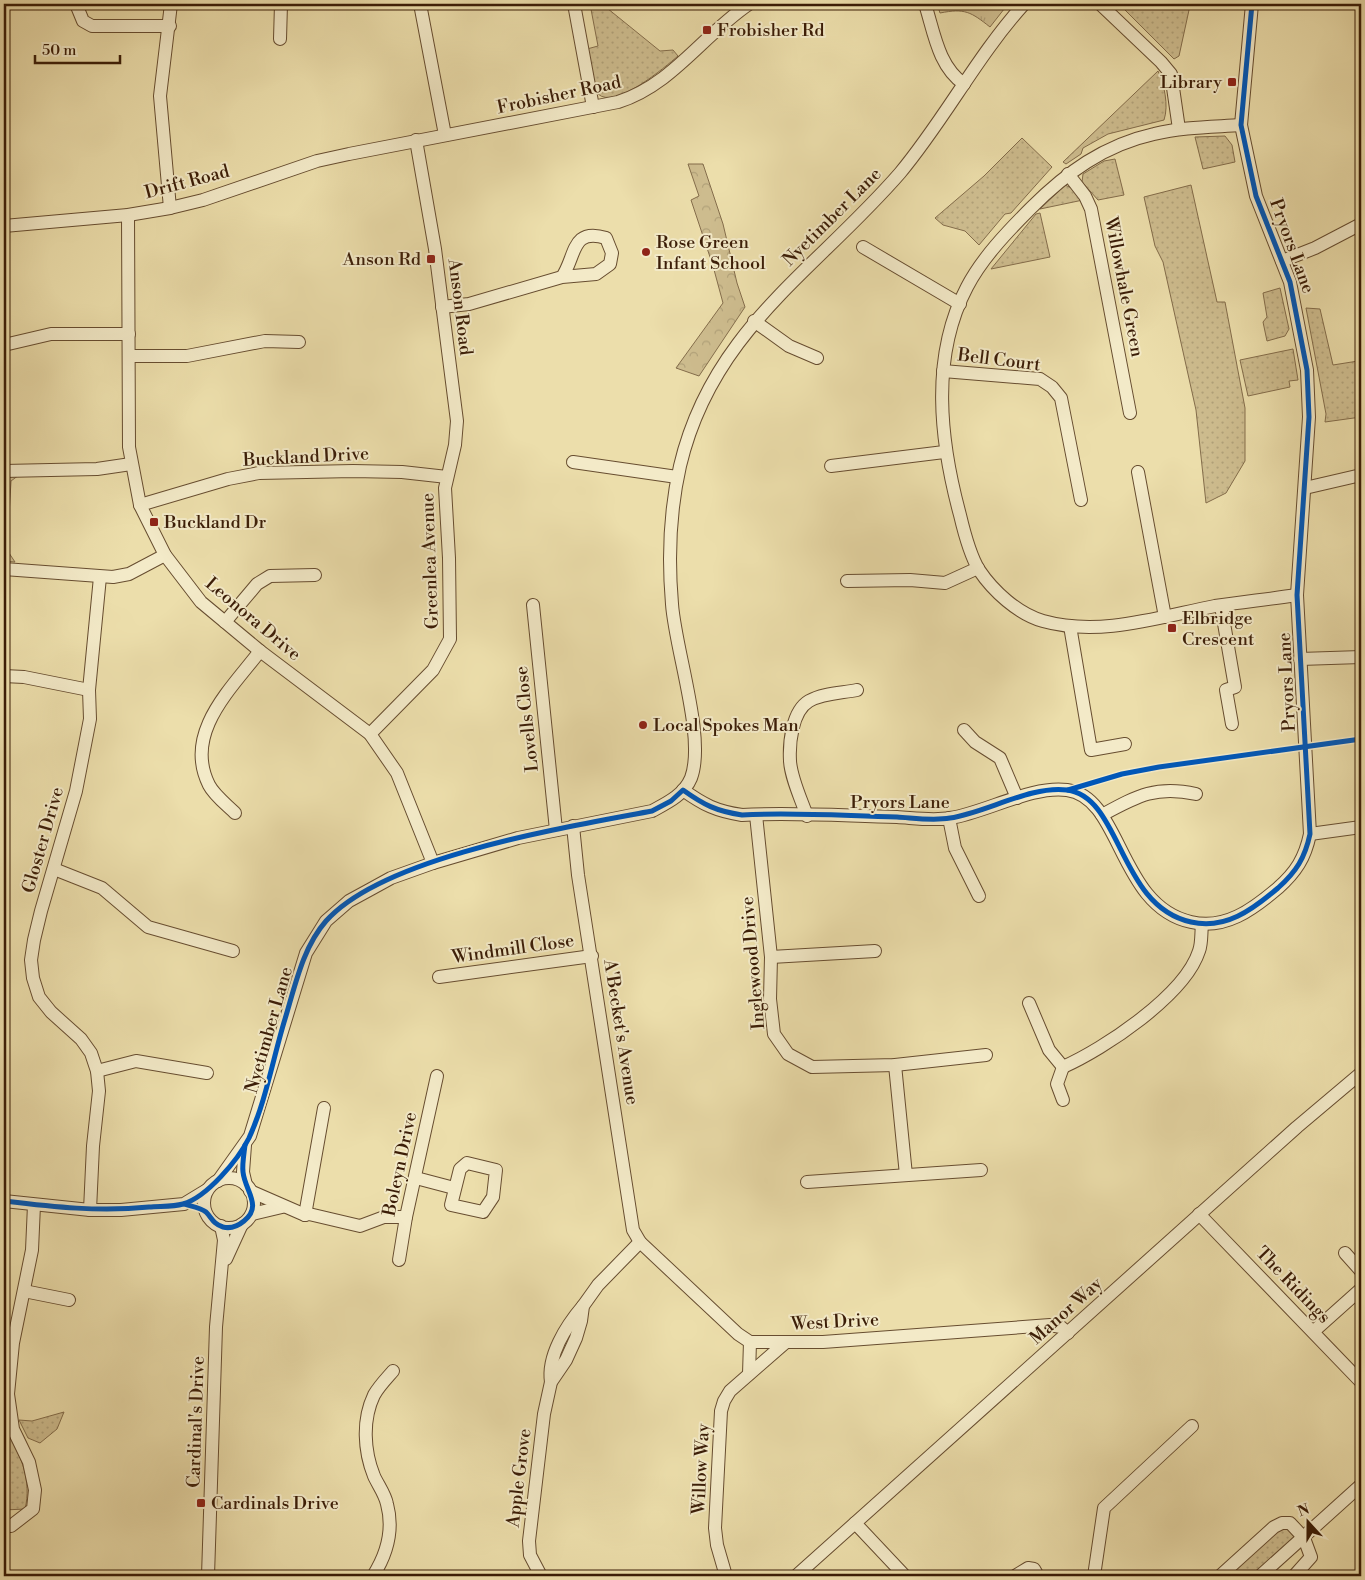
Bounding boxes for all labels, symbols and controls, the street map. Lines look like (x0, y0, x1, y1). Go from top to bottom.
place label: Frobisher Rd (717, 19, 825, 42)
marker: Frobisher Rd (701, 24, 713, 36)
scale bar (35, 32, 120, 64)
text: 50 m (42, 41, 76, 60)
street label: Frobisher Road (495, 70, 624, 119)
place label: Library (1160, 71, 1222, 94)
marker: Library (1226, 76, 1238, 88)
street label: Drift Road (142, 159, 233, 204)
street label: Nyetimber Lane (778, 163, 886, 271)
street label: Pryors Lane (1264, 195, 1320, 297)
street label: Willowhale Green (1099, 214, 1149, 359)
place label: Rose Green Infant School (656, 231, 766, 275)
marker: Rose Green Infant School (640, 246, 652, 258)
place label: Anson Rd (342, 248, 422, 271)
marker: Anson Rd (425, 253, 437, 265)
street label: Anson Road (443, 256, 477, 357)
street label: Bell Court (955, 343, 1042, 377)
street label: Buckland Drive (241, 442, 370, 472)
street label: Greenlea Avenue (416, 492, 444, 630)
place label: Buckland Dr (163, 511, 266, 534)
marker: Buckland Dr (148, 516, 160, 528)
street label: Leonora Drive (200, 572, 306, 666)
place label: Elbridge Crescent (1182, 607, 1255, 651)
marker: Elbridge Crescent (1166, 622, 1178, 634)
street label: Pryors Lane (1273, 632, 1301, 732)
street label: Lovells Close (510, 665, 544, 773)
place label: Local Spokes Man (653, 714, 799, 737)
marker: Local Spokes Man (637, 719, 649, 731)
street label: Gloster Drive (17, 784, 69, 896)
street label: Pryors Lane (850, 791, 950, 814)
street label: Inglewood Drive (736, 896, 770, 1030)
street label: Windmill Close (449, 929, 576, 969)
street label: A'Becket's Avenue (598, 957, 644, 1106)
street label: Nyetimber Lane (240, 964, 298, 1096)
street label: Boleyn Drive (378, 1110, 422, 1219)
street label: The Ridings (1251, 1242, 1336, 1328)
street label: Manor Way (1025, 1272, 1107, 1350)
street label: West Drive (789, 1308, 880, 1336)
street label: Cardinal's Drive (182, 1356, 210, 1488)
street label: Willow Way (687, 1423, 715, 1516)
street label: Apple Grove (501, 1427, 536, 1530)
place label: Cardinals Drive (211, 1492, 339, 1515)
marker: Cardinals Drive (195, 1497, 207, 1509)
north arrow (1282, 1498, 1332, 1548)
text: N (1295, 1500, 1312, 1521)

